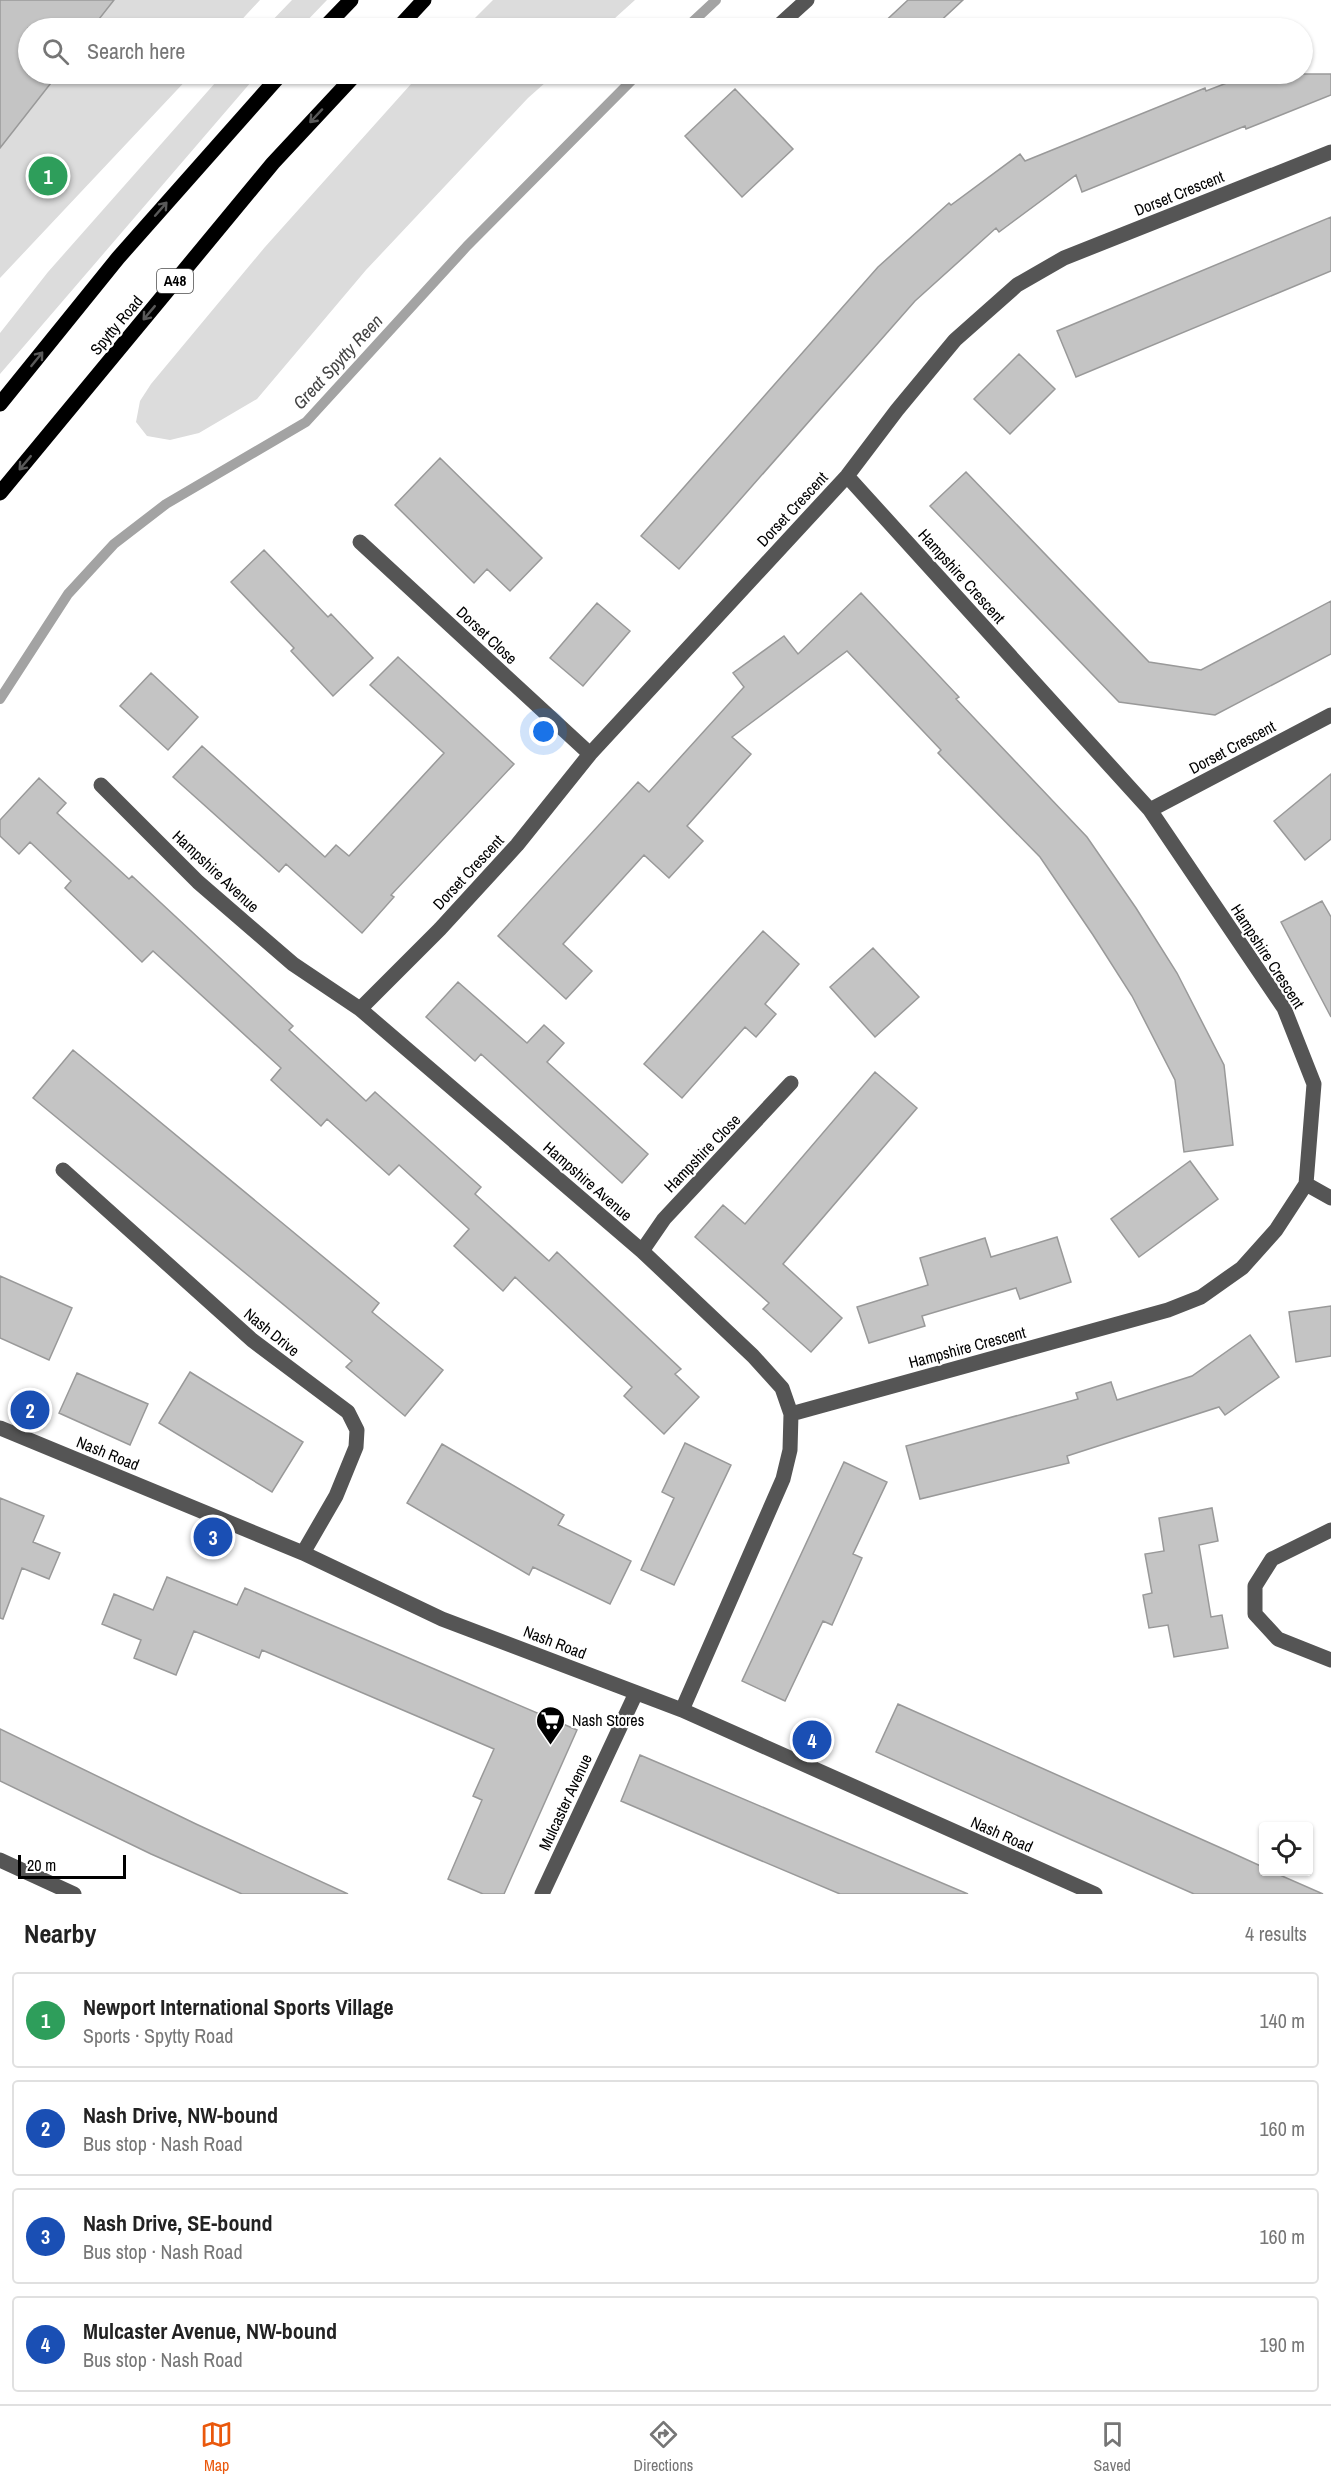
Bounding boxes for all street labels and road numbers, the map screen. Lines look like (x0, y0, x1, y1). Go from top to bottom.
street label: Dorset Crescent (1131, 165, 1227, 221)
road number: A48 (157, 269, 193, 293)
street label: Spytty Road (85, 291, 147, 359)
street label: Dorset Crescent (752, 467, 833, 551)
street label: Hampshire Crescent (914, 524, 1011, 628)
street label: Dorset Close (452, 601, 522, 669)
street label: Dorset Crescent (1185, 715, 1279, 779)
street label: Hampshire Avenue (168, 825, 264, 917)
street label: Dorset Crescent (428, 830, 509, 914)
street label: Hampshire Crescent (1226, 900, 1310, 1013)
street label: Hampshire Close (659, 1109, 745, 1197)
street label: Hampshire Avenue (539, 1136, 637, 1226)
street label: Nash Drive (240, 1303, 304, 1361)
street label: Hampshire Crescent (906, 1321, 1028, 1373)
street label: Nash Road (73, 1431, 143, 1475)
street label: Nash Road (520, 1620, 590, 1664)
street label: Mulcaster Avenue (533, 1750, 597, 1854)
street label: Nash Road (968, 1811, 1036, 1857)

